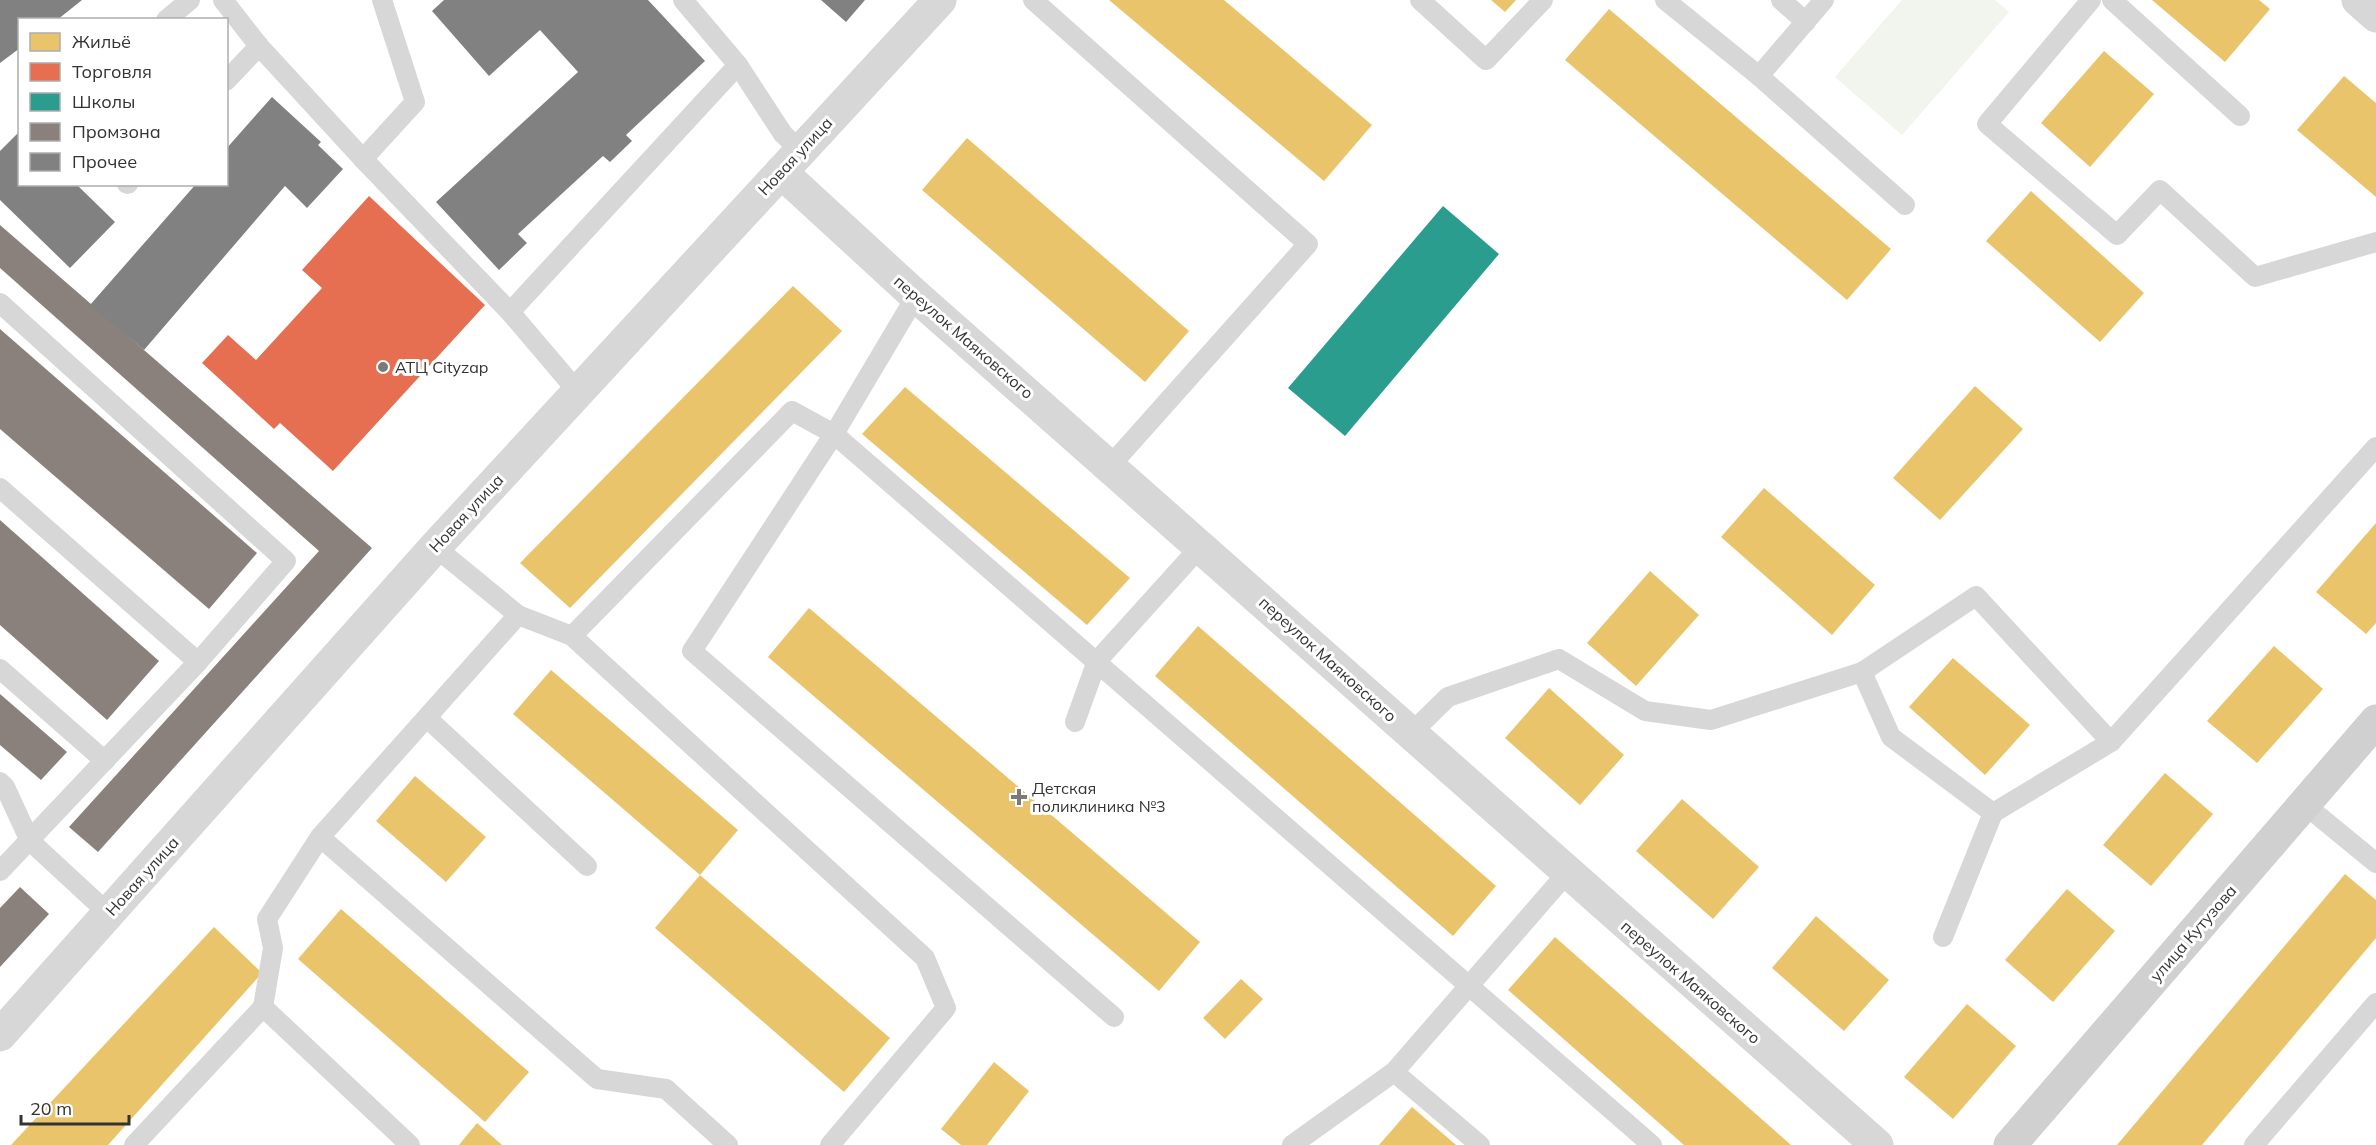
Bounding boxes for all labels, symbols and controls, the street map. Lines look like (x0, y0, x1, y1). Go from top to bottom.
legend (18, 18, 228, 186)
text: Жильё (72, 30, 131, 53)
text: Торговля (72, 60, 152, 83)
text: Школы (72, 90, 135, 113)
street label: Новая улица (754, 113, 836, 199)
text: Промзона (72, 120, 161, 143)
text: Прочее (72, 150, 137, 173)
street label: переулок Маяковского (890, 271, 1038, 403)
place label: АТЦ Cityzap (395, 357, 488, 377)
marker: АТЦ Cityzap (376, 360, 390, 374)
street label: Новая улица (425, 470, 507, 556)
street label: переулок Маяковского (1255, 592, 1401, 726)
place label: Детская поликлиника №3 (1032, 778, 1166, 816)
marker: Детская поликлиника №3 (1010, 788, 1028, 806)
street label: Новая улица (101, 832, 183, 920)
street label: улица Кутузова (2146, 881, 2240, 985)
street label: переулок Маяковского (1617, 916, 1765, 1048)
scale bar (21, 1088, 129, 1126)
text: 20 m (30, 1097, 72, 1120)

